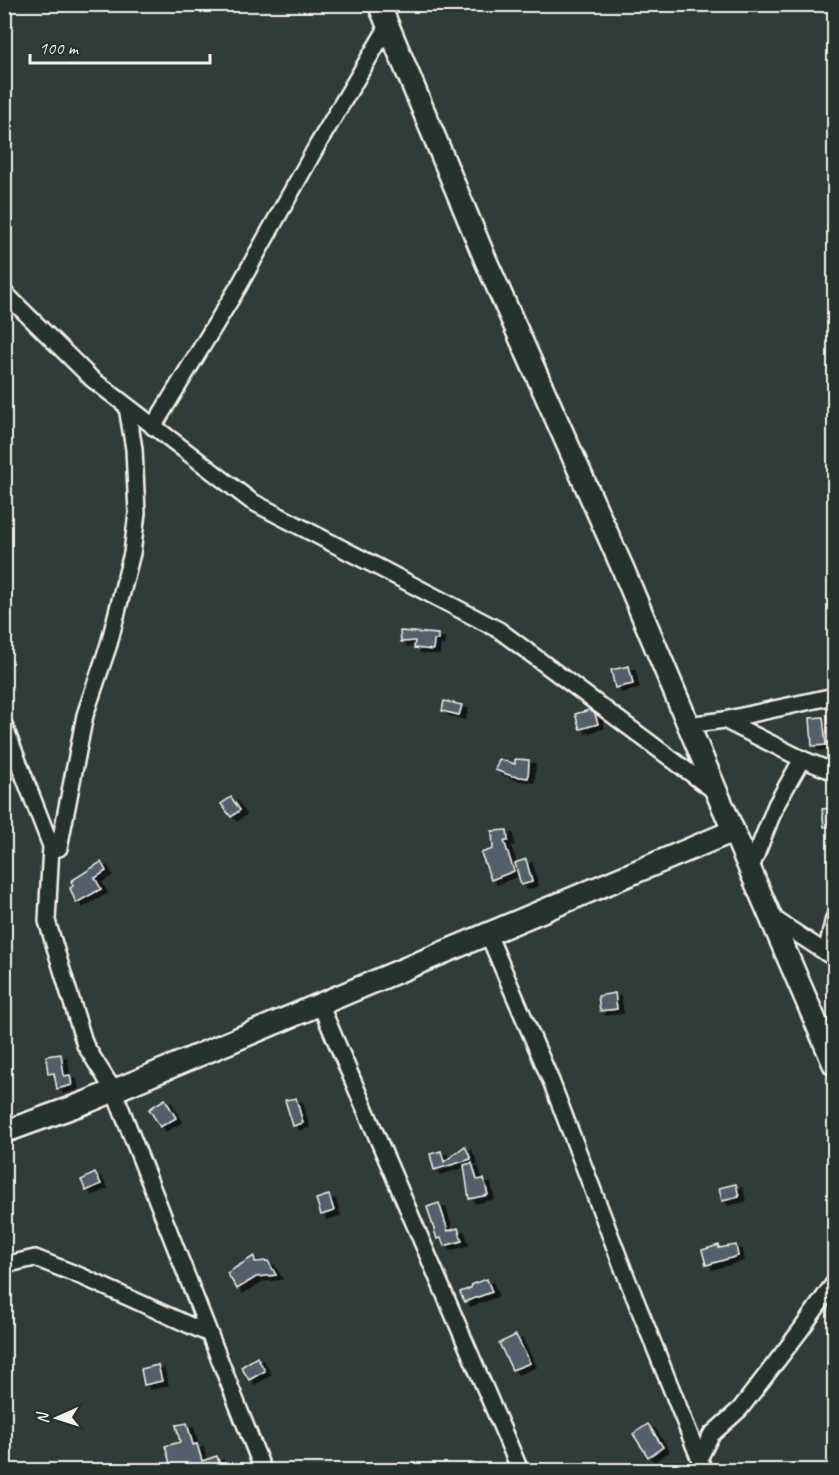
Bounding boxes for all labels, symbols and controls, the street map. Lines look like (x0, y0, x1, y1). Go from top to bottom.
scale bar (30, 27, 210, 65)
text: 100 m (39, 37, 80, 59)
north arrow (27, 1388, 87, 1448)
text: N (33, 1410, 53, 1424)

